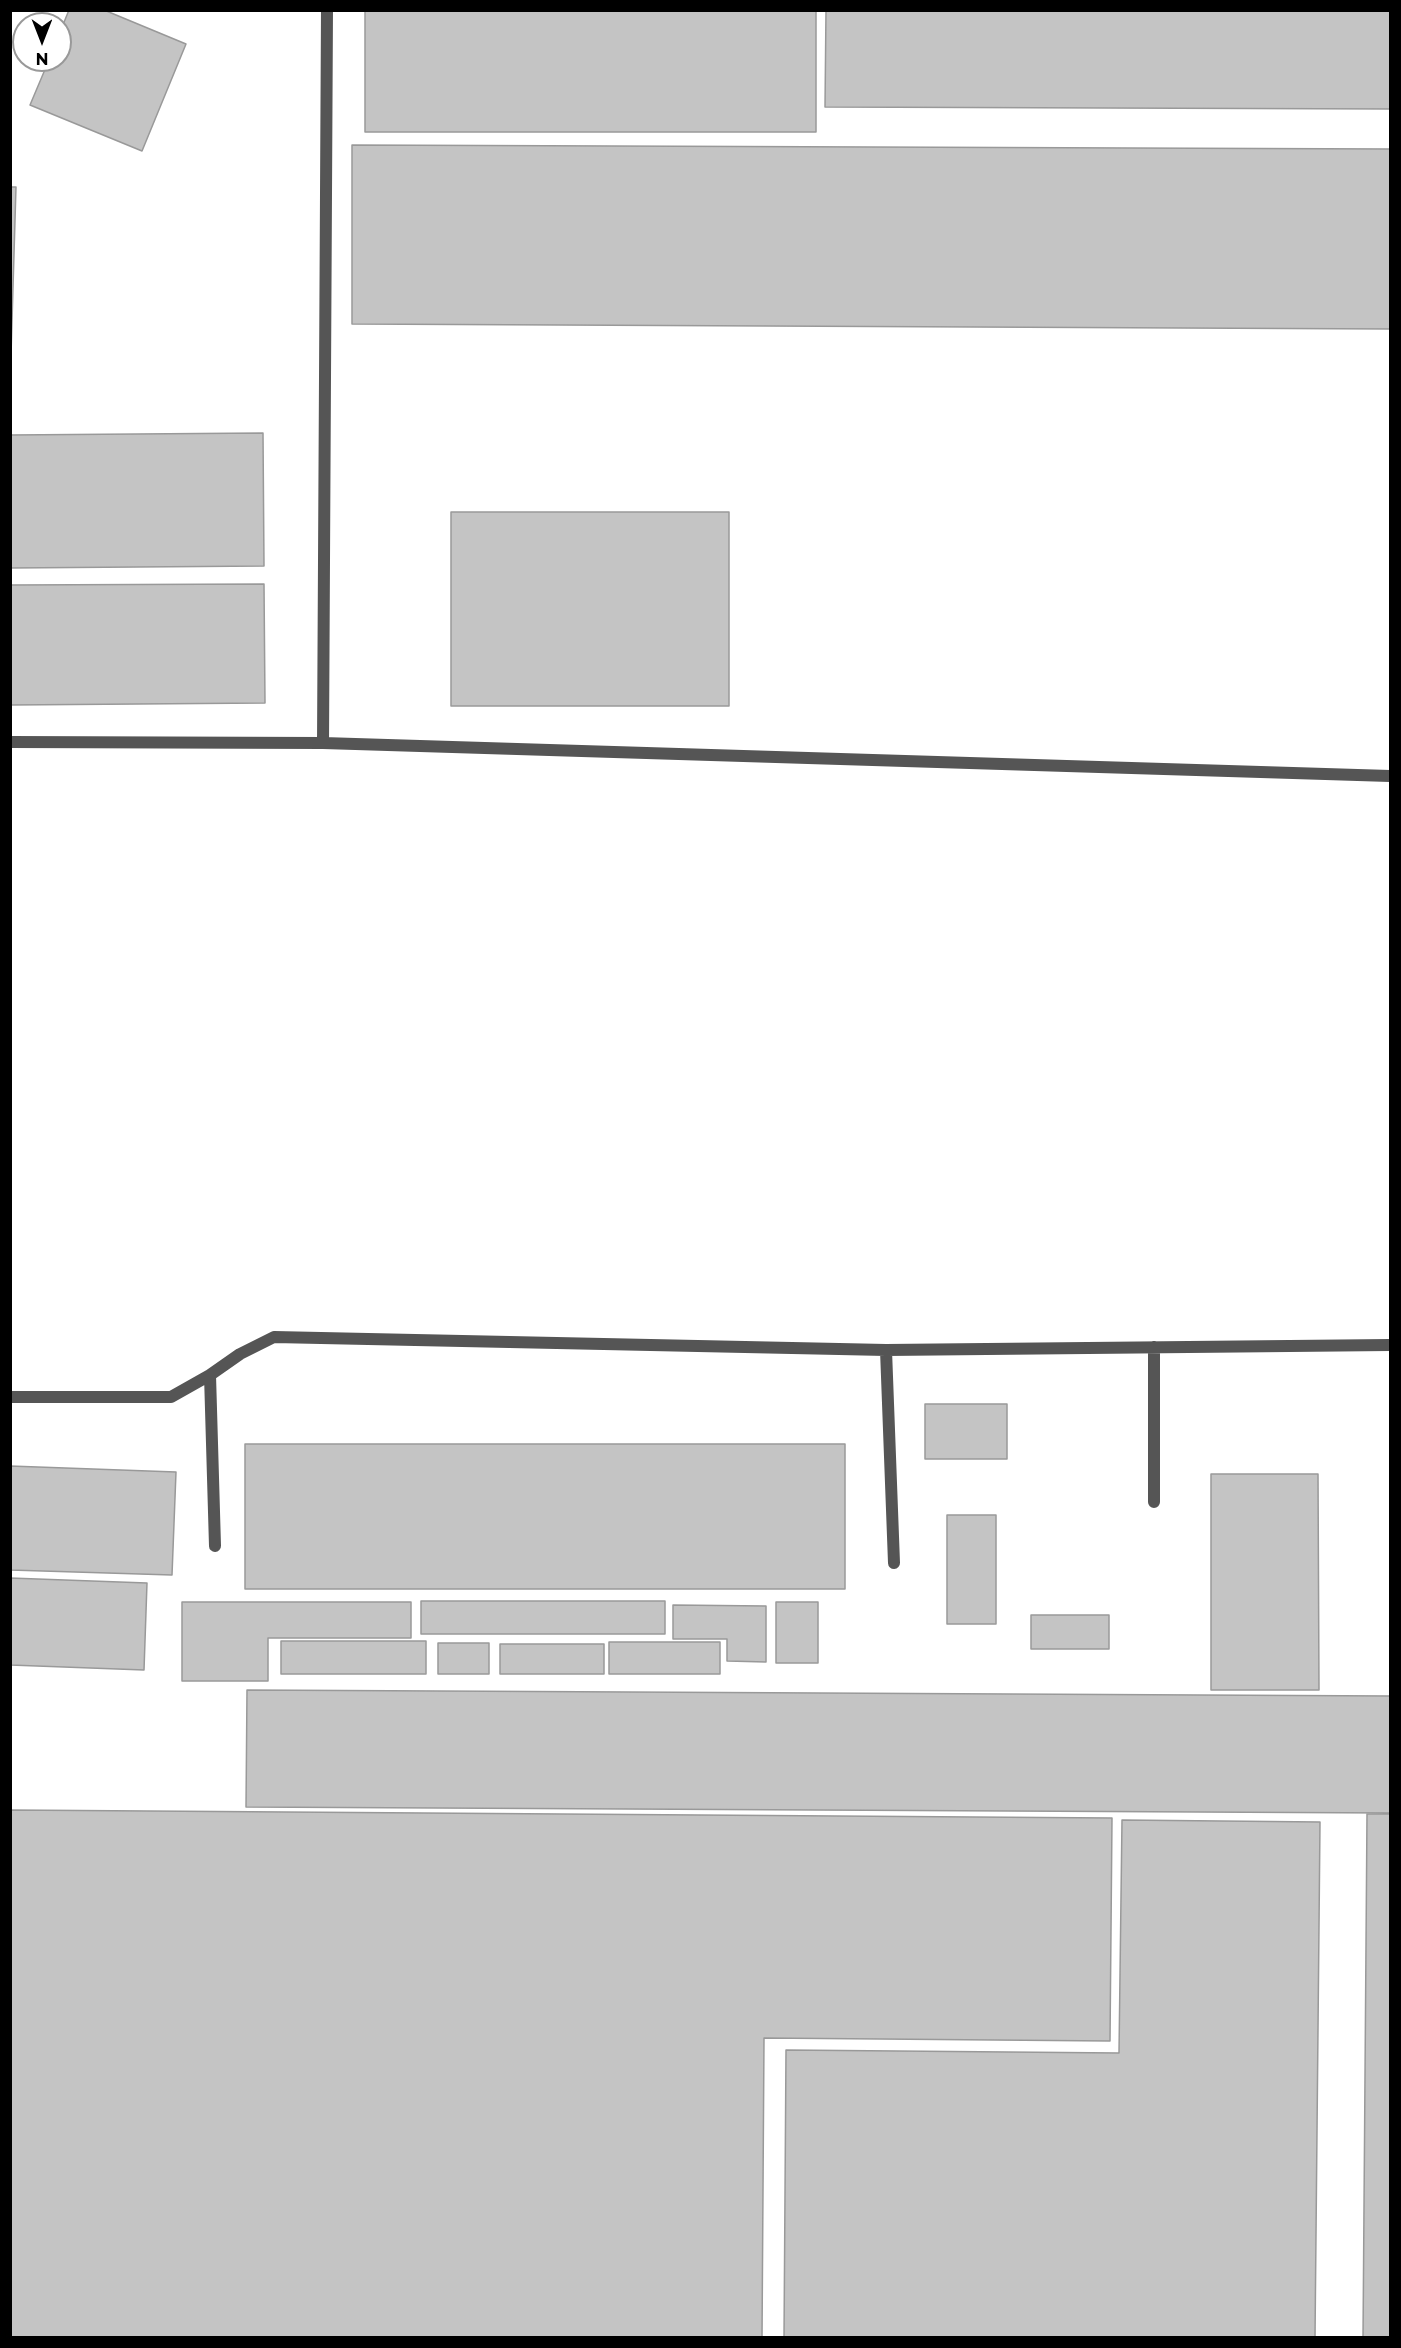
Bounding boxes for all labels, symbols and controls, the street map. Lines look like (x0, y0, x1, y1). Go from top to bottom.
north arrow (12, 12, 72, 72)
text: N (36, 49, 48, 68)

